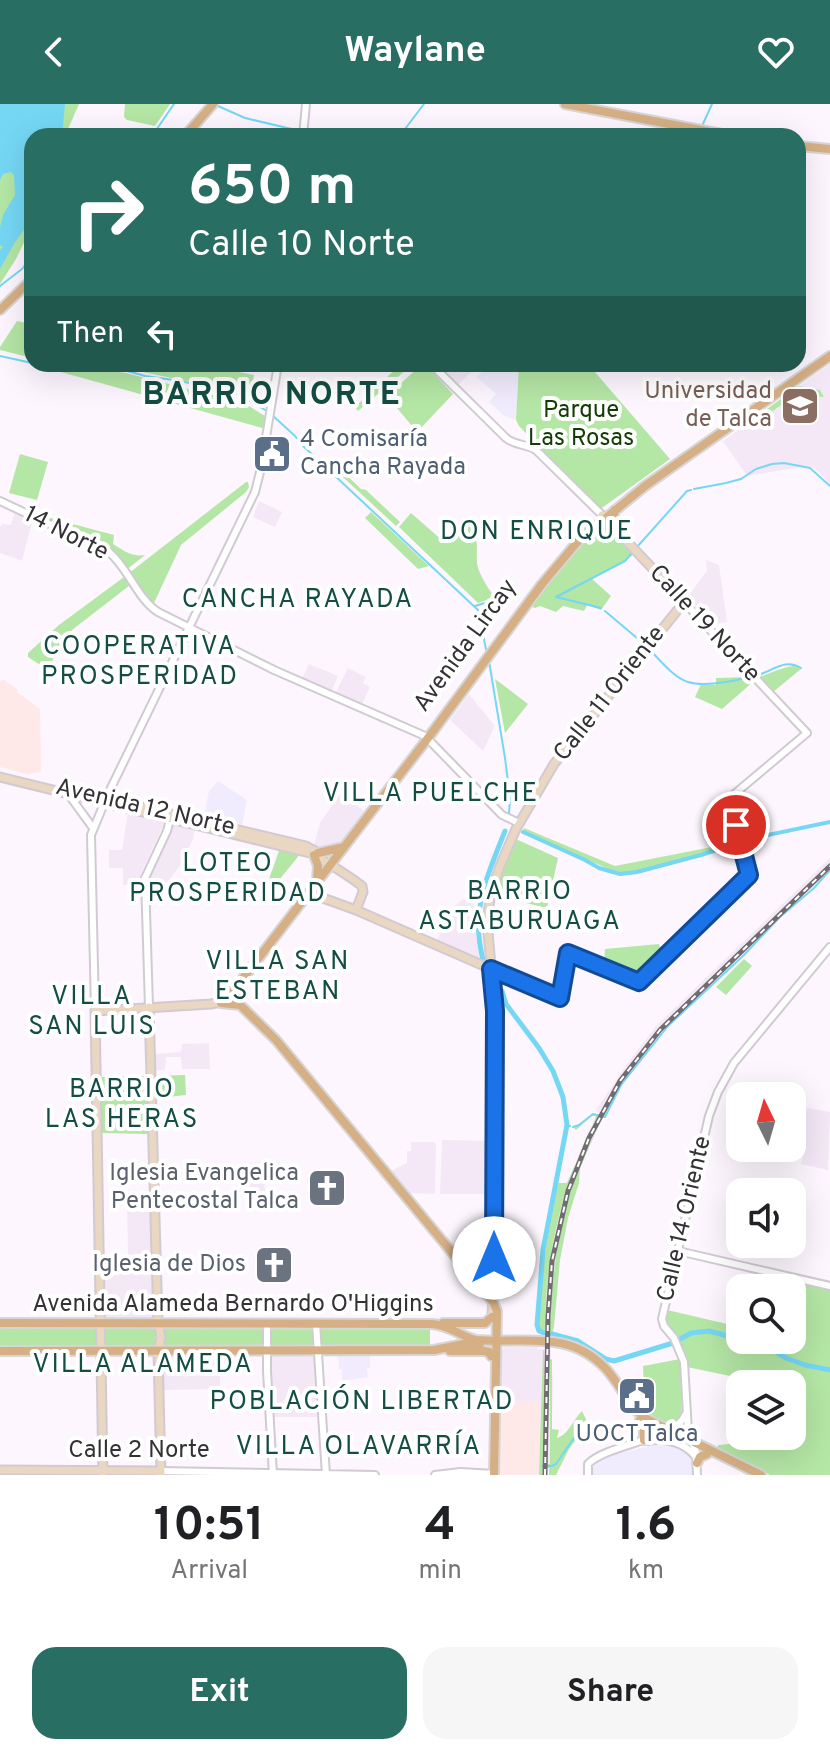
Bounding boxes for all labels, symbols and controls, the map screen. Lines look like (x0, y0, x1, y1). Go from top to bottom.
text: Waylane (344, 29, 486, 75)
icon: back (32, 30, 76, 74)
icon: heart (754, 30, 798, 74)
text: 650 m (188, 154, 356, 224)
icon: right (56, 160, 160, 264)
text: Calle 10 Norte (188, 223, 415, 269)
icon: left (140, 312, 184, 356)
text: Then (56, 316, 124, 353)
district label: BARRIO NORTE (142, 376, 402, 416)
place label: Universidad de Talca (644, 377, 772, 435)
school or university icon: Universidad de Talca (779, 385, 821, 427)
park label: Parque Las Rosas (528, 396, 634, 454)
place label: 4 Comisaría Cancha Rayada (300, 425, 466, 483)
public building icon: 4 Comisaría Cancha Rayada (251, 433, 293, 475)
street label: 14 Norte (19, 500, 113, 568)
district label: DON ENRIQUE (440, 516, 634, 549)
street label: Calle 19 Norte (642, 559, 766, 689)
street label: Avenida Lircay (408, 574, 524, 718)
district label: CANCHA RAYADA (182, 584, 414, 617)
street label: Calle 11 Oriente (548, 620, 672, 768)
district label: COOPERATIVA PROSPERIDAD (41, 631, 239, 694)
street label: Avenida 12 Norte (53, 773, 237, 843)
district label: VILLA PUELCHE (323, 778, 539, 811)
pin (702, 791, 770, 859)
icon: arrive (714, 803, 758, 847)
district label: LOTEO PROSPERIDAD (129, 848, 327, 911)
district label: BARRIO ASTABURUAGA (418, 876, 622, 939)
district label: VILLA SAN ESTEBAN (206, 946, 350, 1009)
district label: VILLA SAN LUIS (28, 981, 156, 1044)
district label: BARRIO LAS HERAS (45, 1074, 199, 1137)
north arrow (726, 1082, 806, 1162)
map controls (726, 1082, 806, 1450)
street label: Calle 14 Oriente (651, 1133, 719, 1305)
place label: Iglesia Evangelica Pentecostal Talca (109, 1159, 299, 1217)
church icon: Iglesia Evangelica Pentecostal Talca (306, 1167, 348, 1209)
button: sound (726, 1178, 806, 1258)
position arrow (452, 1216, 536, 1300)
church icon: Iglesia de Dios (253, 1244, 295, 1286)
place label: Iglesia de Dios (92, 1250, 246, 1280)
button: search (726, 1274, 806, 1354)
street label: Avenida Alameda Bernardo O'Higgins (32, 1290, 434, 1320)
district label: VILLA ALAMEDA (32, 1349, 254, 1382)
button: layers (726, 1370, 806, 1450)
public building icon: UOCT Talca (616, 1375, 658, 1417)
district label: POBLACIÓN LIBERTAD (210, 1384, 514, 1419)
place label: UOCT Talca (576, 1420, 698, 1450)
district label: VILLA OLAVARRÍA (236, 1429, 482, 1464)
street label: Calle 2 Norte (68, 1436, 210, 1466)
text: 10:51 (154, 1497, 265, 1557)
text: 4 (425, 1497, 456, 1557)
text: 1.6 (616, 1497, 676, 1557)
text: Arrival (171, 1555, 248, 1588)
text: min (419, 1555, 462, 1588)
text: km (628, 1555, 664, 1588)
button: Exit (32, 1647, 407, 1739)
button: Share (423, 1647, 798, 1739)

